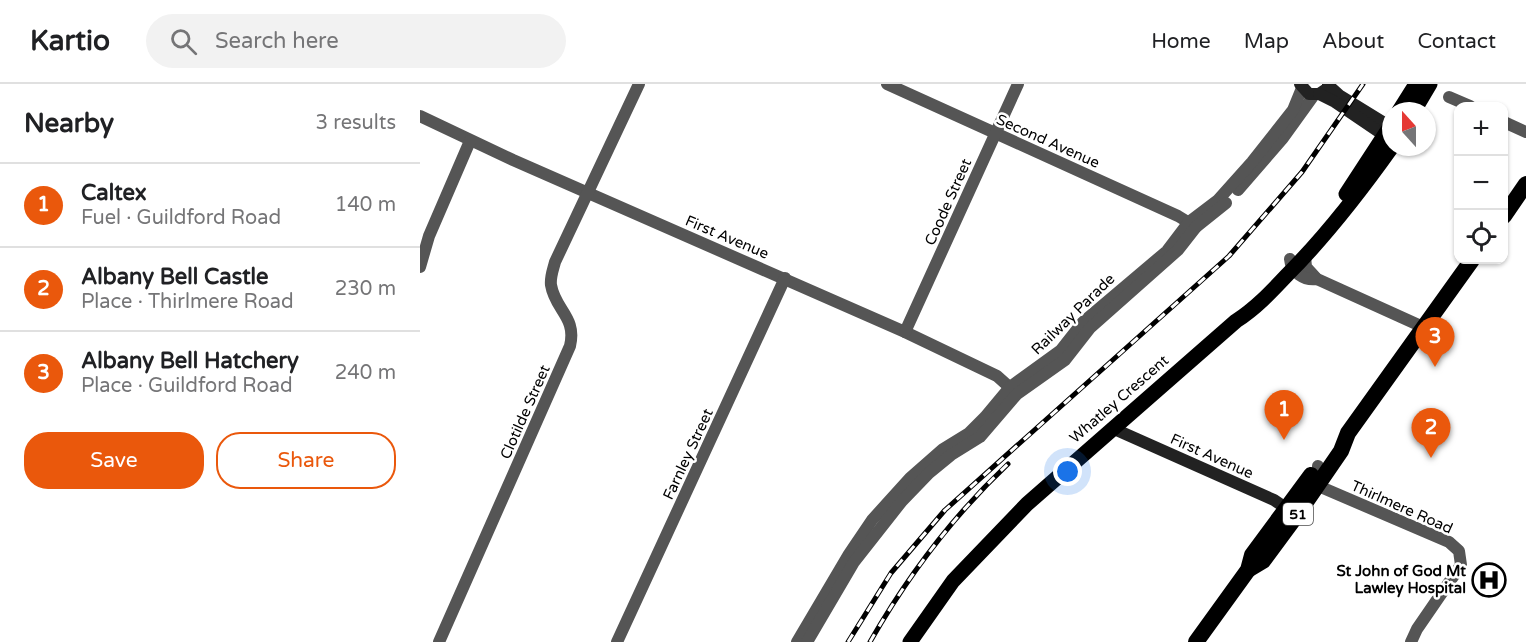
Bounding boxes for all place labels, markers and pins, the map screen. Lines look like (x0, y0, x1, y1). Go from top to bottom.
pin: 3 (1416, 318, 1454, 367)
pin: 1 (1264, 390, 1304, 440)
pin: 2 (1412, 408, 1450, 458)
place label: St John of God Mt Lawley Hospital (1337, 562, 1466, 598)
hospital icon: St John of God Mt Lawley Hospital (1471, 562, 1507, 598)

